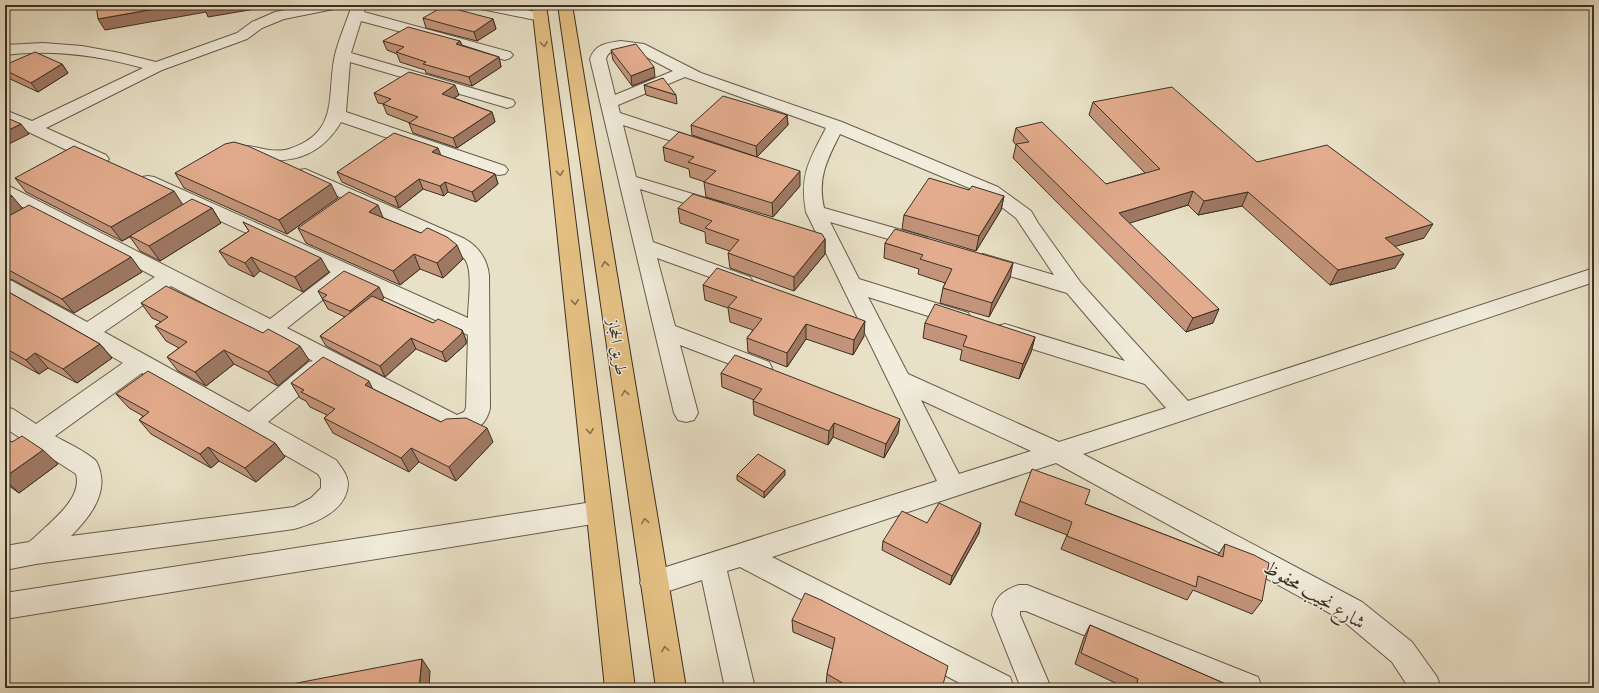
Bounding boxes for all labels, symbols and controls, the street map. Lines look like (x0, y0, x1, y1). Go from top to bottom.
one-way arrow (539, 41, 548, 47)
one-way arrow (556, 170, 565, 176)
one-way arrow (601, 261, 610, 267)
one-way arrow (570, 299, 579, 305)
street label: طريق الحجاز (602, 315, 632, 377)
one-way arrow (621, 390, 630, 396)
one-way arrow (585, 428, 594, 434)
one-way arrow (641, 518, 650, 524)
street label: شارع نجيب محفوظ (1258, 554, 1370, 637)
one-way arrow (661, 646, 670, 653)

